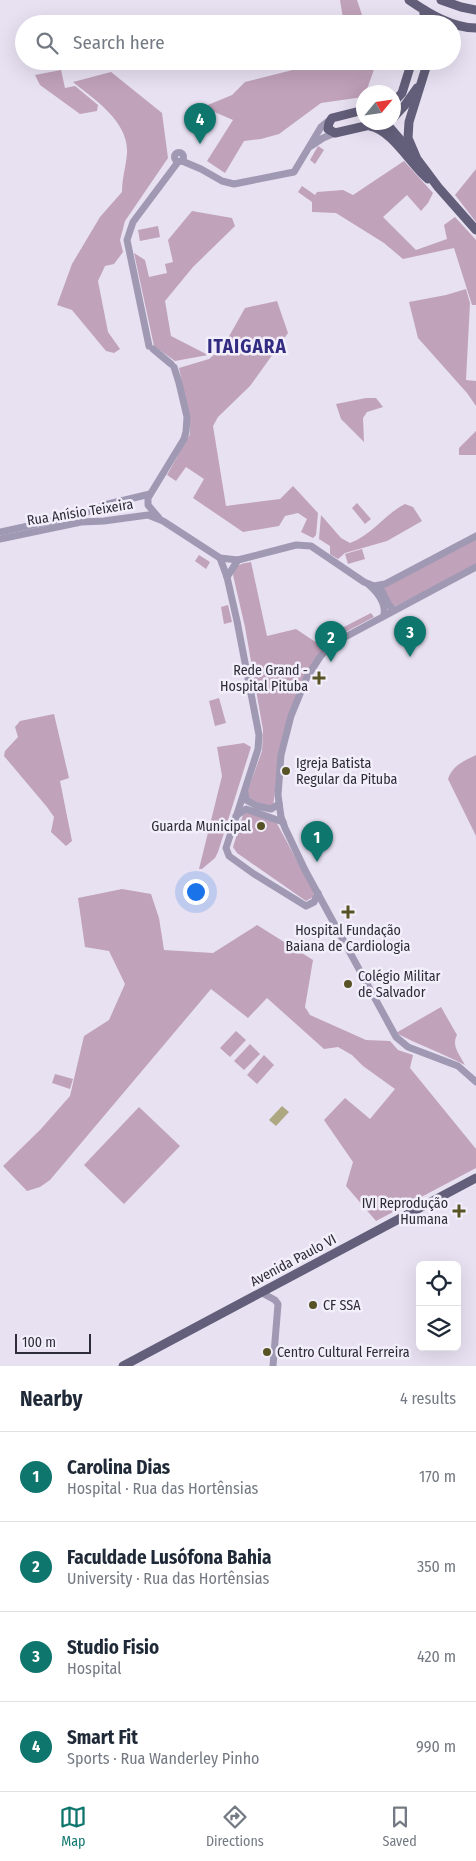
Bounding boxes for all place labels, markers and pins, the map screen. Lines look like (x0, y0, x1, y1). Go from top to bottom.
pin: 4 (184, 103, 216, 144)
pin: 3 (394, 616, 426, 657)
pin: 2 (315, 621, 347, 662)
place label: Rede Grand - Hospital Pituba (220, 662, 308, 695)
marker: Rede Grand - Hospital Pituba (312, 671, 326, 685)
place label: Igreja Batista Regular da Pituba (296, 755, 397, 788)
marker: Igreja Batista Regular da Pituba (280, 765, 292, 777)
place label: Guarda Municipal (151, 818, 251, 835)
marker: Guarda Municipal (255, 820, 267, 832)
pin: 1 (301, 821, 333, 862)
marker: Hospital Fundação Baiana de Cardiologia (341, 905, 355, 919)
place label: Hospital Fundação Baiana de Cardiologia (286, 922, 411, 955)
place label: Colégio Militar de Salvador (358, 968, 441, 1001)
marker: Colégio Militar de Salvador (342, 978, 354, 990)
place label: IVI Reprodução Humana (362, 1195, 448, 1228)
marker: IVI Reprodução Humana (452, 1204, 466, 1218)
place label: CF SSA (323, 1297, 361, 1314)
marker: CF SSA (307, 1299, 319, 1311)
place label: Centro Cultural Ferreira (277, 1344, 410, 1361)
marker: Centro Cultural Ferreira (261, 1346, 273, 1358)

